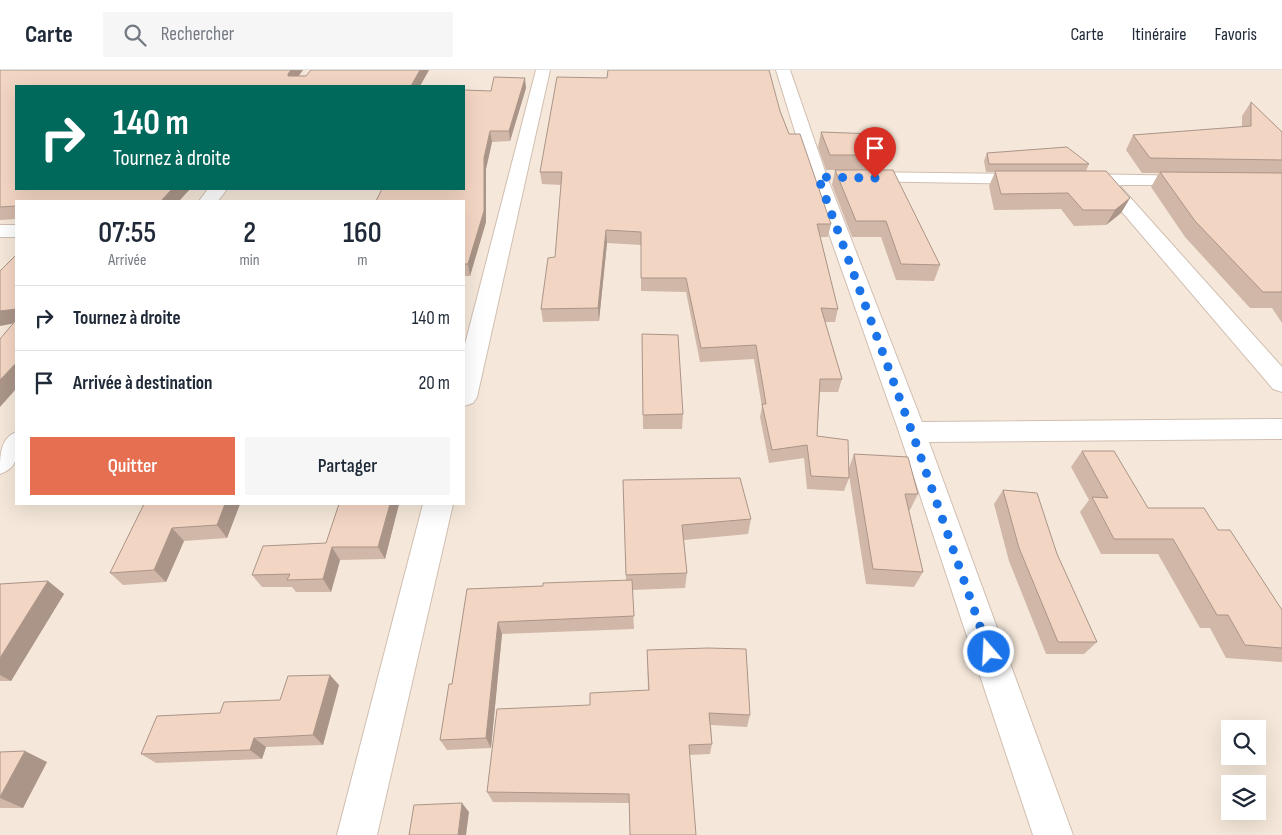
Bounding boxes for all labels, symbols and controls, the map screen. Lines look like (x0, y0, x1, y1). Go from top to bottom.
search box (103, 12, 453, 57)
text: Carte (25, 20, 73, 49)
icon: search (121, 21, 149, 49)
text: Rechercher (161, 23, 234, 46)
text: Carte (1070, 24, 1104, 45)
text: Itinéraire (1132, 24, 1186, 45)
text: Favoris (1214, 24, 1257, 45)
text: 140 m (113, 102, 189, 145)
icon: right (30, 105, 95, 170)
pin (854, 127, 896, 178)
icon: arrive (861, 134, 889, 162)
text: Tournez à droite (113, 145, 230, 172)
text: 07:55 (98, 215, 156, 251)
text: 2 (243, 215, 256, 251)
text: 160 (343, 215, 382, 251)
text: Arrivée (108, 251, 146, 270)
text: min (240, 251, 260, 270)
text: m (357, 251, 367, 270)
icon: right (30, 304, 58, 332)
text: Tournez à droite (73, 307, 181, 330)
text: 140 m (412, 307, 450, 330)
icon: arrive (30, 369, 58, 397)
text: Arrivée à destination (73, 372, 213, 395)
text: 20 m (418, 372, 450, 395)
button: Quitter (30, 437, 235, 495)
button: Partager (245, 437, 450, 495)
position arrow (962, 625, 1014, 677)
map controls (1221, 720, 1266, 820)
button: search (1221, 720, 1266, 765)
button: layers (1221, 775, 1266, 820)

